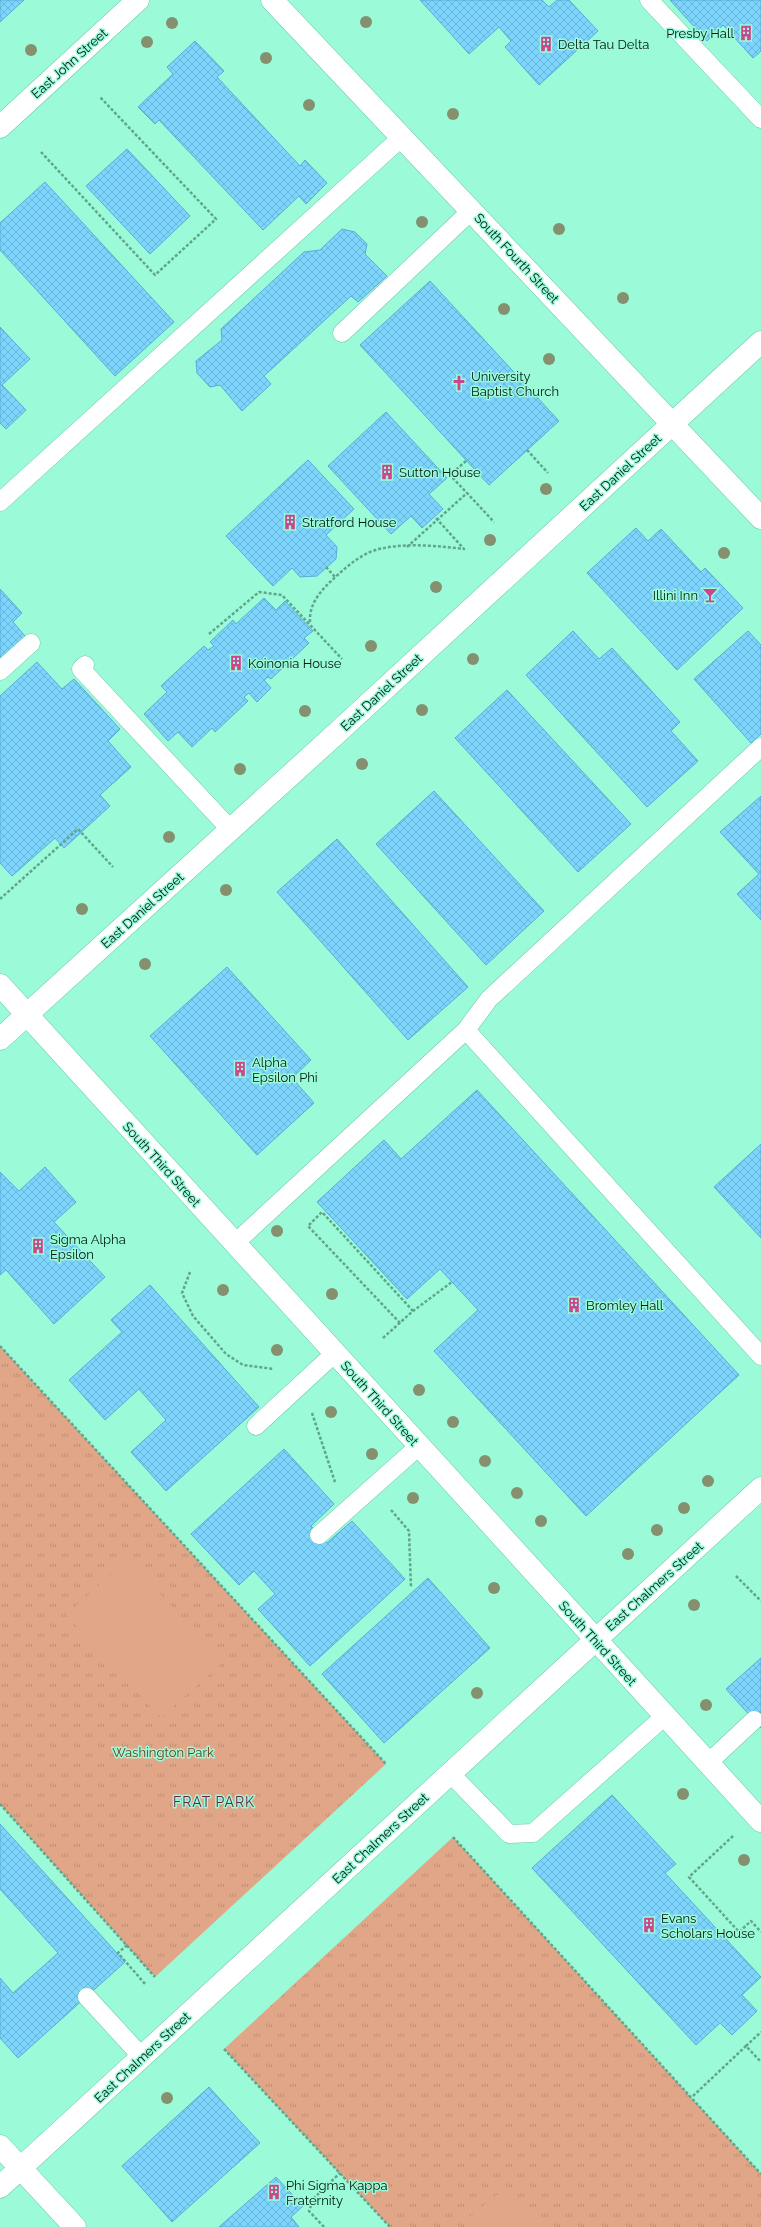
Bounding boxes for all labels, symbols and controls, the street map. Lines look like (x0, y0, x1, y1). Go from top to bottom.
building icon: Presby Hall (737, 24, 755, 42)
street label: East John Street (28, 25, 111, 101)
place label: Presby Hall (666, 26, 734, 41)
building icon: Delta Tau Delta (537, 35, 555, 53)
place label: Delta Tau Delta (558, 37, 649, 52)
street label: South Fourth Street (471, 210, 563, 307)
place label: University Baptist Church (471, 369, 559, 399)
church icon: University Baptist Church (450, 374, 468, 392)
street label: East Daniel Street (577, 430, 665, 514)
building icon: Sutton House (378, 463, 396, 481)
place label: Sutton House (399, 465, 481, 480)
building icon: Stratford House (281, 513, 299, 531)
place label: Stratford House (302, 515, 397, 530)
bar icon: Illini Inn (701, 586, 719, 604)
place label: Illini Inn (653, 588, 698, 603)
street label: East Daniel Street (338, 650, 426, 734)
building icon: Koinonia House (227, 654, 245, 672)
place label: Koinonia House (248, 656, 342, 671)
street label: East Daniel Street (98, 869, 187, 951)
place label: Alpha Epsilon Phi (252, 1055, 318, 1085)
building icon: Alpha Epsilon Phi (231, 1060, 249, 1078)
street label: South Third Street (120, 1119, 204, 1210)
place label: Sigma Alpha Epsilon (50, 1232, 126, 1262)
building icon: Sigma Alpha Epsilon (29, 1237, 47, 1255)
building icon: Bromley Hall (565, 1296, 583, 1314)
place label: Bromley Hall (586, 1298, 664, 1313)
street label: South Third Street (338, 1358, 422, 1449)
street label: East Chalmers Street (603, 1538, 707, 1634)
street label: South Third Street (556, 1598, 640, 1689)
park label: Washington Park (112, 1745, 214, 1760)
street label: East Chalmers Street (329, 1790, 432, 1887)
district label: FRAT PARK (173, 1794, 255, 1810)
place label: Evans Scholars House (661, 1911, 755, 1941)
building icon: Evans Scholars House (640, 1916, 658, 1934)
street label: East Chalmers Street (91, 2009, 194, 2106)
place label: Phi Sigma Kappa Fraternity (286, 2178, 388, 2208)
building icon: Phi Sigma Kappa Fraternity (265, 2183, 283, 2201)

